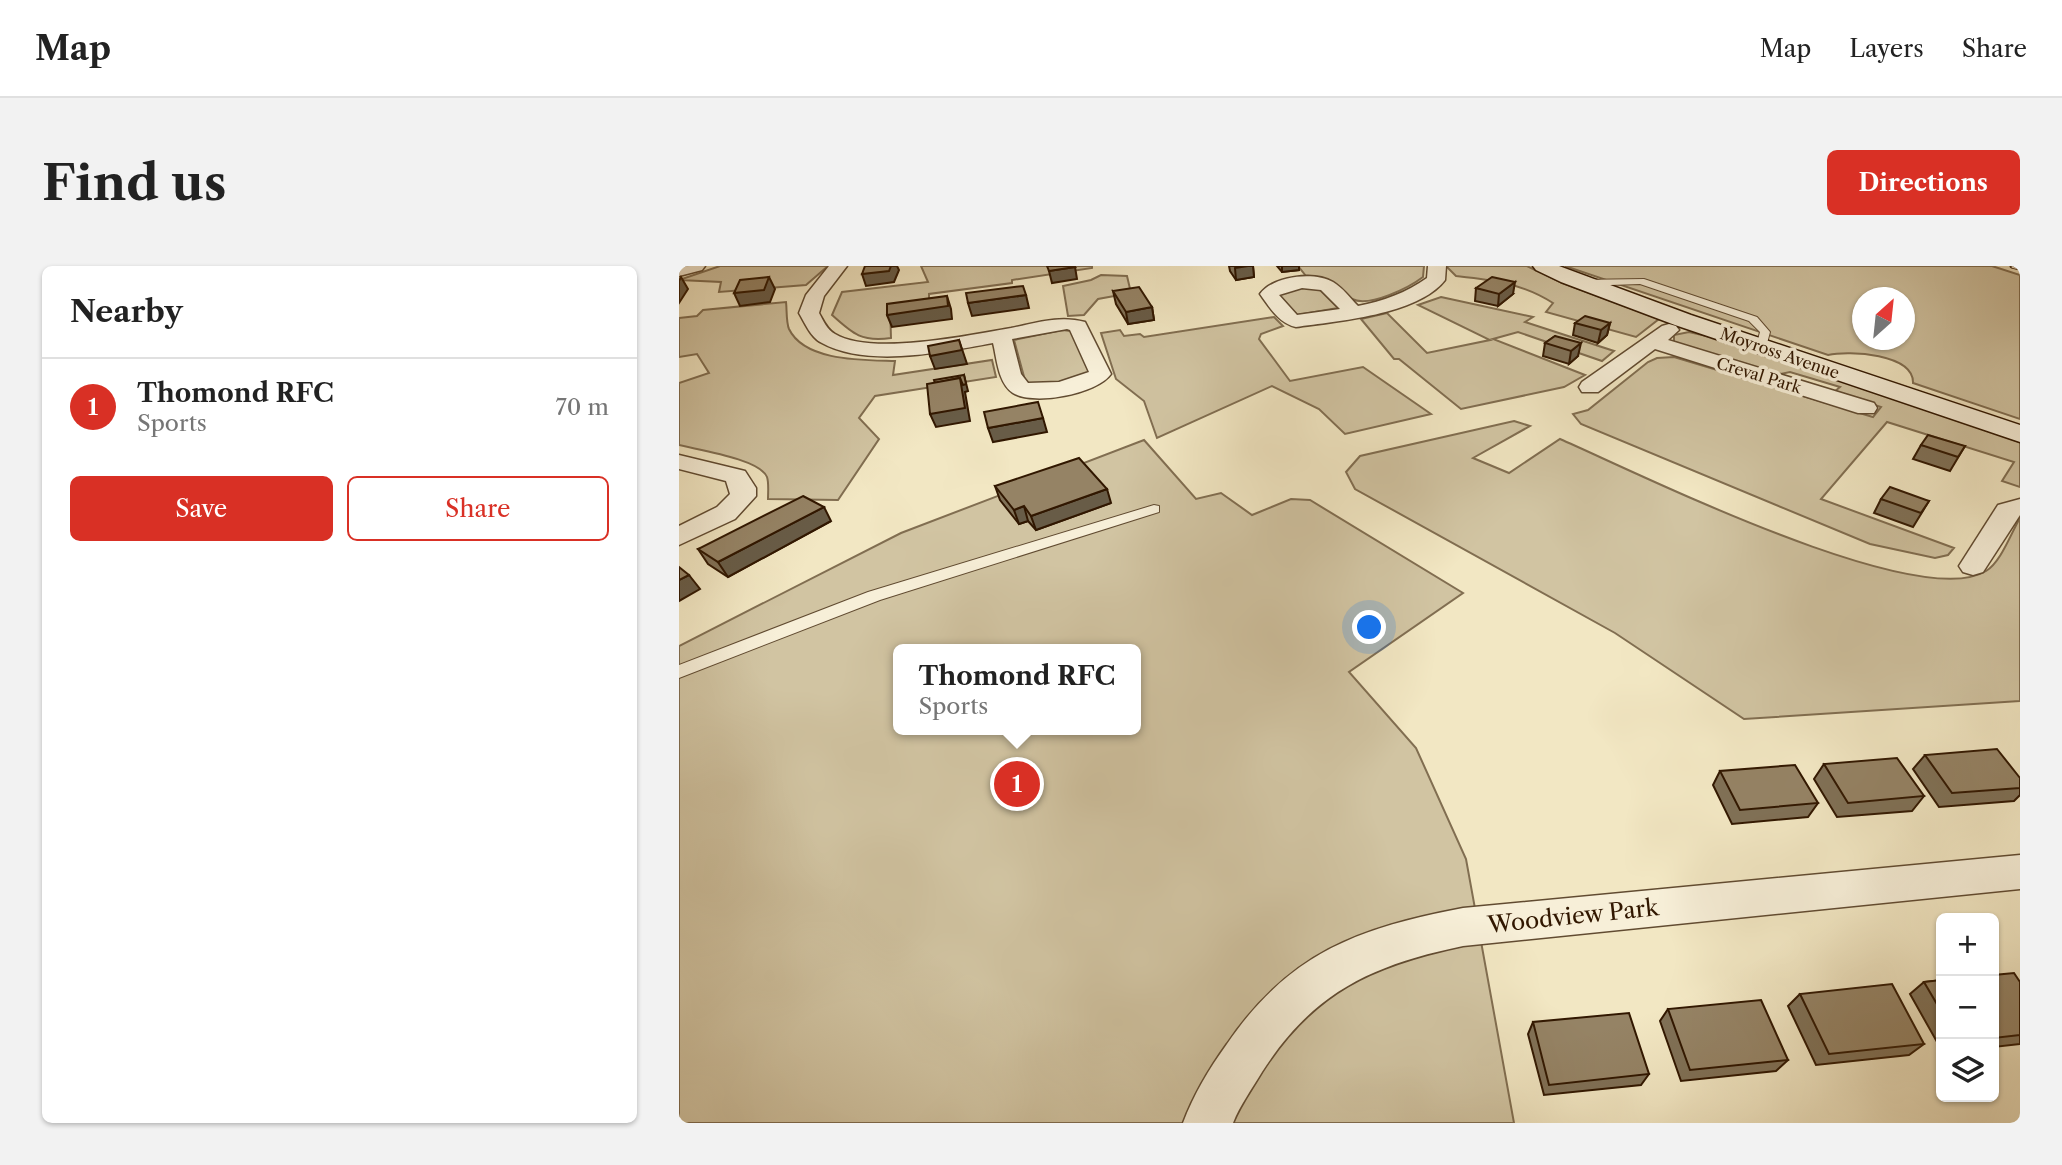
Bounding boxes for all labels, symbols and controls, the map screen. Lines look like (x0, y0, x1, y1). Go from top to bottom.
text: Map (35, 28, 111, 69)
text: Map (1760, 34, 1811, 63)
text: Layers (1849, 34, 1924, 63)
text: Share (1962, 34, 2027, 63)
button: Directions (1827, 150, 2020, 215)
text: Find us (42, 152, 226, 213)
north arrow (1852, 287, 1915, 350)
text: Nearby (70, 293, 183, 330)
street label: Moyross Avenue (1718, 323, 1842, 383)
street label: Creval Park (1714, 353, 1805, 398)
text: Thomond RFC (137, 377, 334, 409)
text: 1 (88, 393, 98, 421)
text: 70 m (556, 393, 609, 421)
text: Sports (137, 409, 207, 437)
button: Save (70, 476, 333, 541)
button: Share (347, 476, 609, 541)
your location (1352, 610, 1386, 644)
popup (893, 644, 1141, 735)
text: Thomond RFC (918, 660, 1116, 692)
text: Sports (918, 692, 988, 720)
pin: 1 (994, 758, 1040, 810)
street label: Woodview Park (1485, 893, 1661, 939)
map controls (1936, 913, 1999, 1102)
button: + (1936, 913, 1999, 976)
button: − (1936, 976, 1999, 1039)
button: layers (1936, 1039, 1999, 1102)

